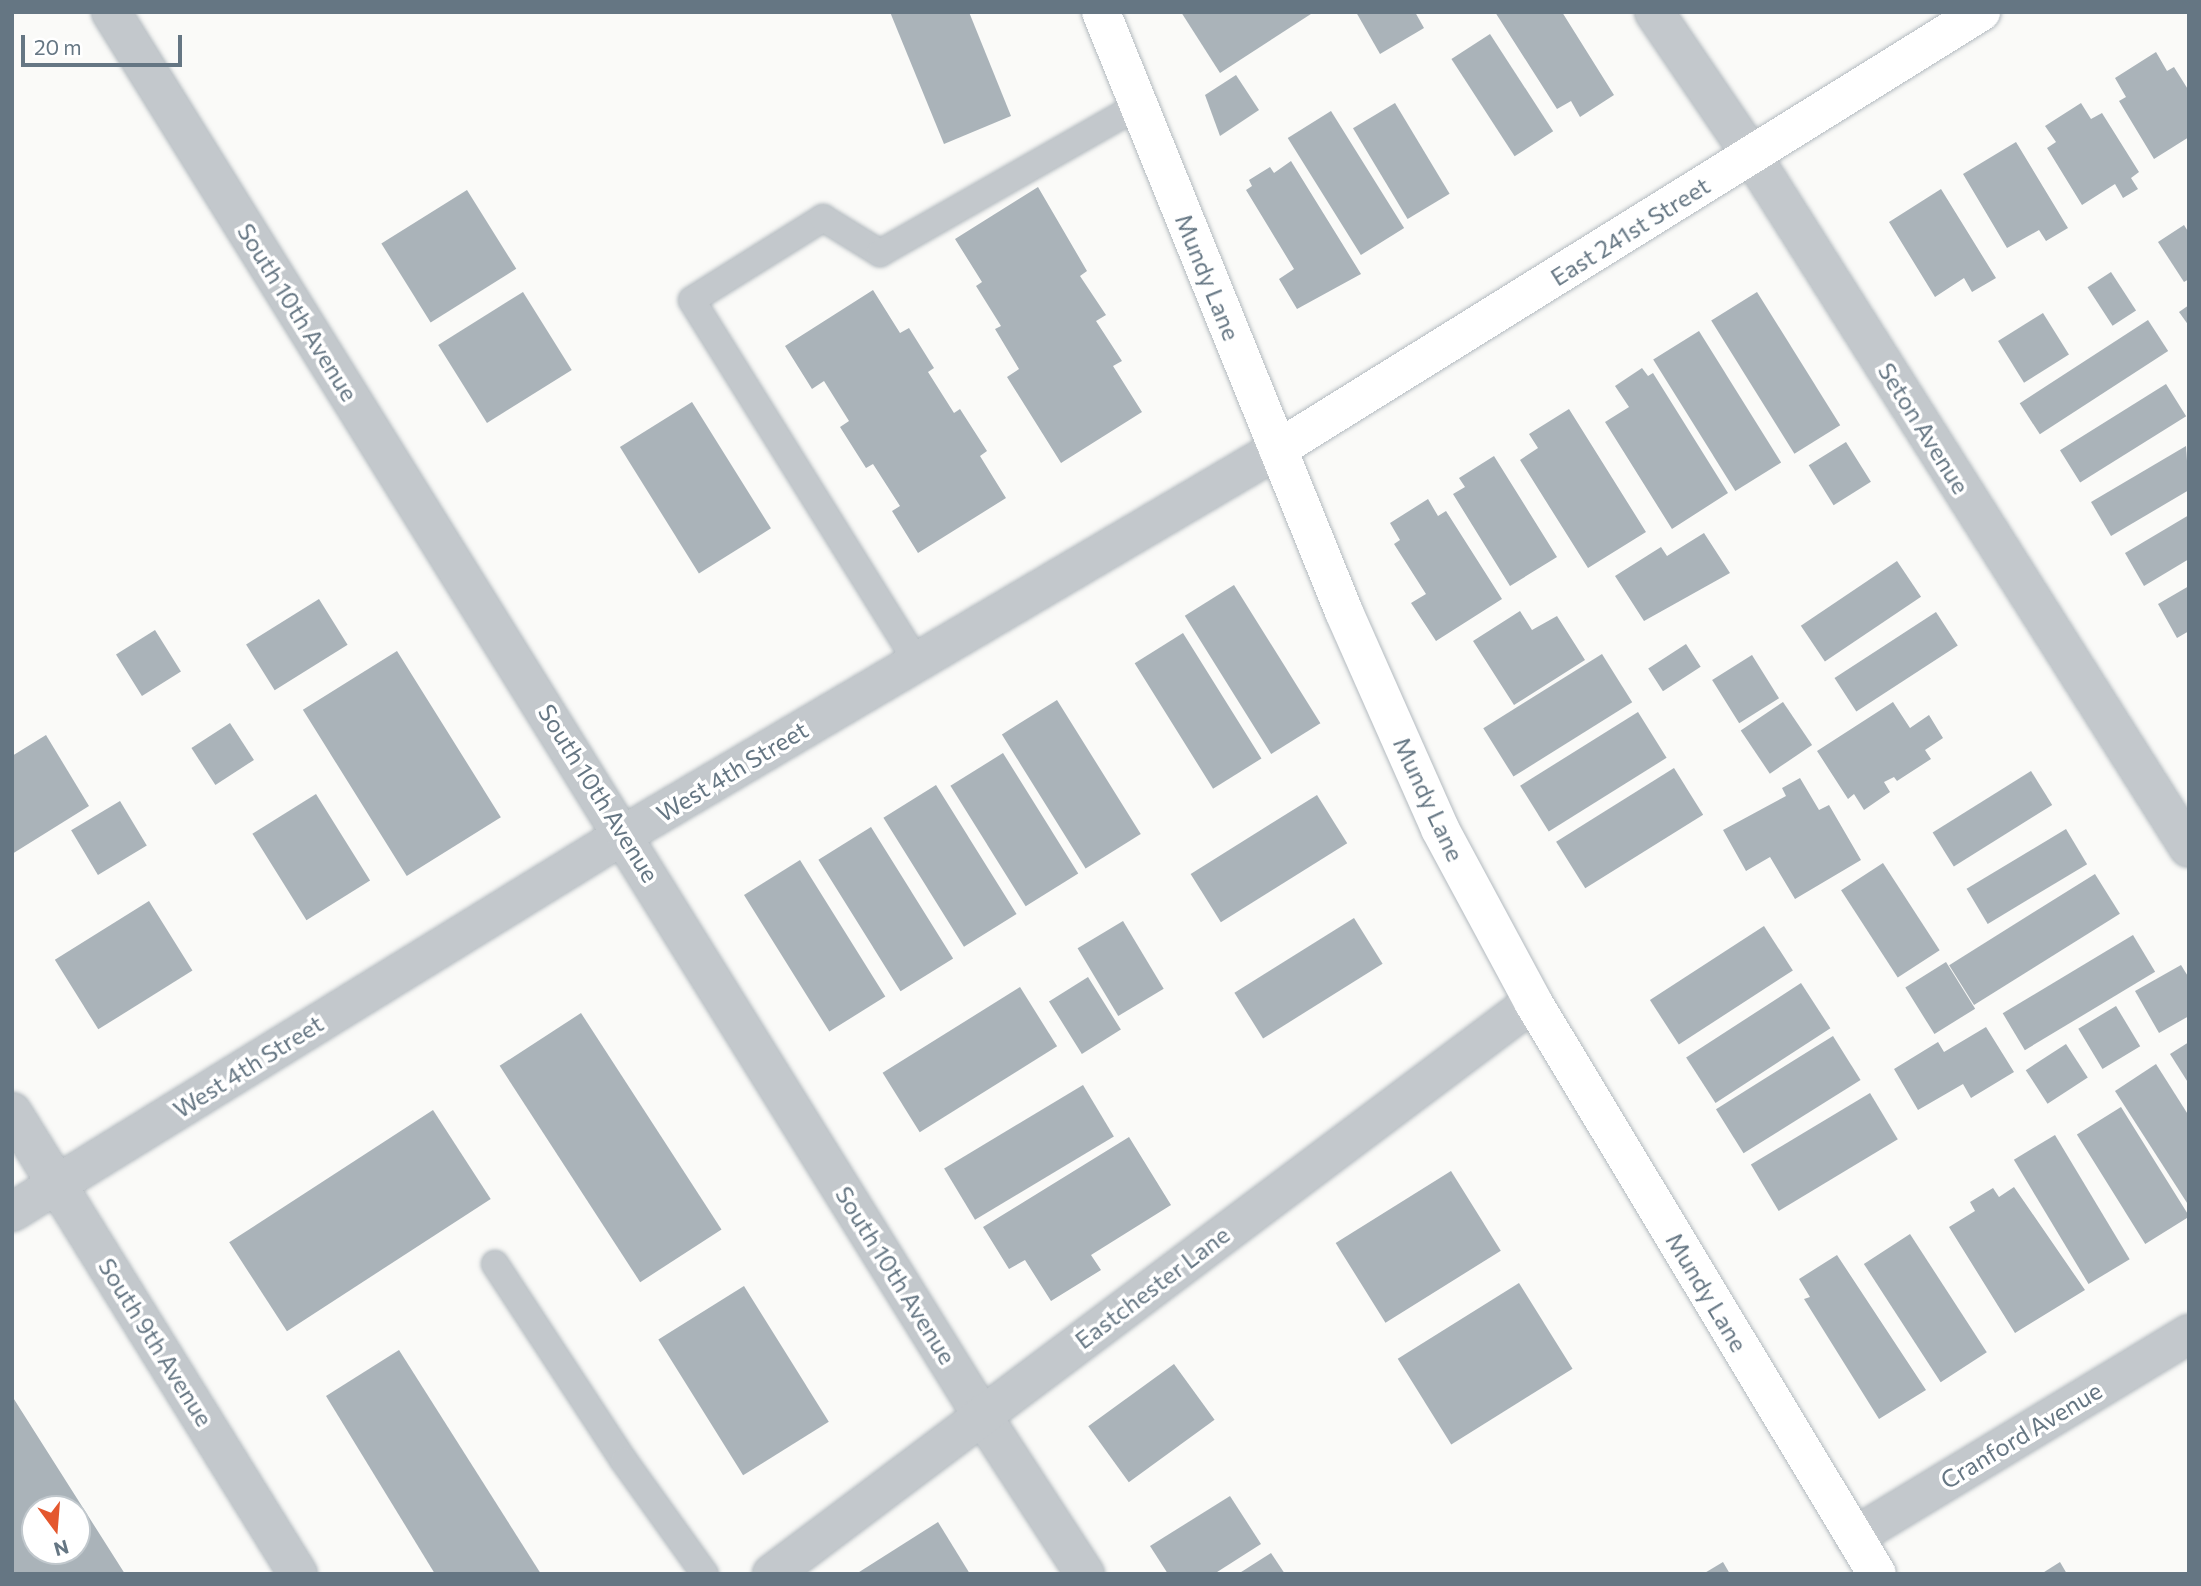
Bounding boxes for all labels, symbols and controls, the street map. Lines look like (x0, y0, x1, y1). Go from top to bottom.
scale bar (24, 21, 186, 65)
text: 20 m (34, 34, 82, 59)
street label: East 241st Street (1545, 171, 1715, 291)
street label: Mundy Lane (1170, 210, 1246, 344)
street label: South 10th Avenue (232, 218, 364, 406)
street label: Seton Avenue (1872, 357, 1976, 499)
street label: South 10th Avenue (533, 699, 665, 887)
street label: West 4th Street (651, 715, 813, 827)
street label: Mundy Lane (1388, 732, 1470, 866)
street label: West 4th Street (168, 1008, 328, 1124)
street label: South 10th Avenue (830, 1181, 962, 1369)
street label: Eastchester Lane (1069, 1220, 1235, 1354)
street label: Mundy Lane (1660, 1227, 1754, 1357)
street label: South 9th Avenue (93, 1253, 219, 1431)
street label: Cranford Avenue (1935, 1376, 2107, 1494)
north arrow (21, 1495, 91, 1565)
text: N (51, 1536, 71, 1562)

